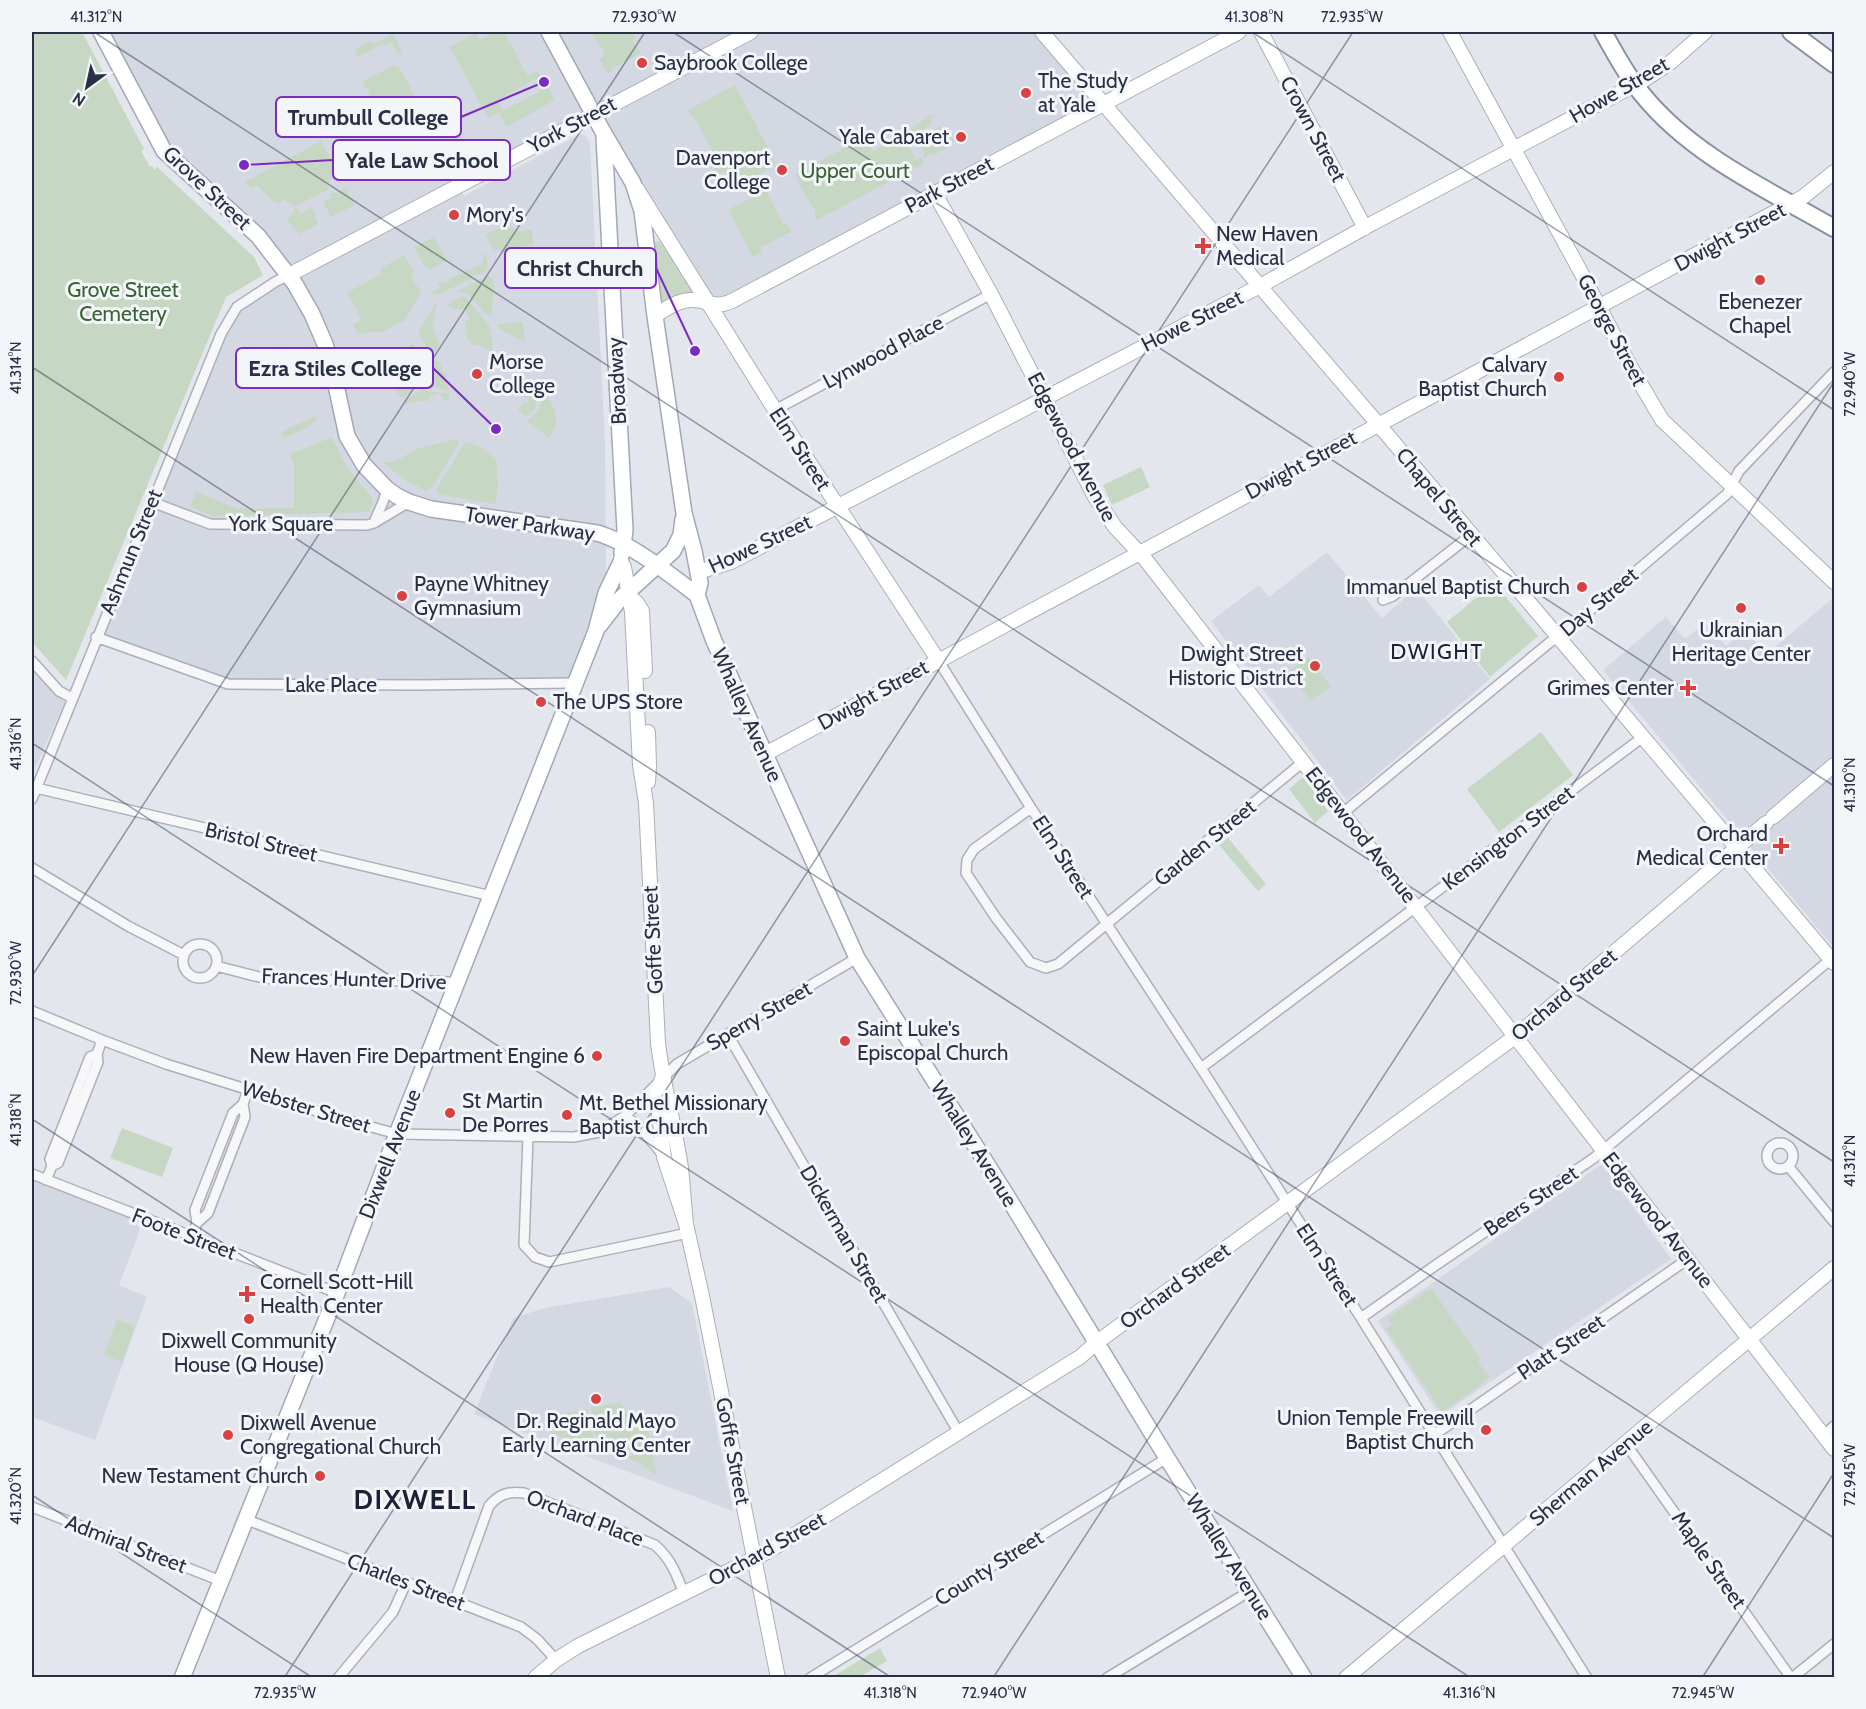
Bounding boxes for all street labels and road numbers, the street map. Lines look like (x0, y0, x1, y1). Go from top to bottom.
street label: Howe Street (1565, 51, 1673, 128)
street label: Crown Street (1275, 72, 1352, 186)
street label: York Street (522, 91, 620, 159)
street label: Grove Street (158, 141, 257, 235)
street label: Park Street (900, 151, 997, 218)
street label: Dwight Street (1670, 197, 1790, 276)
street label: George Street (1573, 270, 1652, 390)
street label: Howe Street (1137, 284, 1247, 357)
street label: Lynwood Place (818, 309, 947, 394)
street label: Broadway (602, 336, 631, 425)
street label: Edgewood Avenue (1023, 368, 1122, 526)
street label: Elm Street (764, 403, 836, 495)
street label: Dwight Street (1241, 425, 1361, 504)
street label: Chapel Street (1391, 442, 1488, 551)
street label: Ashmun Street (94, 486, 167, 618)
street label: Tower Parkway (463, 501, 597, 546)
street label: Howe Street (704, 509, 815, 578)
street label: York Square (228, 511, 334, 536)
street label: Day Street (1555, 562, 1643, 641)
street label: Whalley Avenue (707, 644, 788, 786)
street label: Dwight Street (813, 654, 932, 735)
street label: Lake Place (285, 672, 377, 697)
street label: Edgewood Avenue (1301, 762, 1422, 908)
street label: Kensington Street (1437, 780, 1578, 895)
street label: Garden Street (1149, 794, 1261, 891)
street label: Elm Street (1027, 811, 1099, 903)
street label: Bristol Street (203, 816, 320, 867)
street label: Goffe Street (637, 885, 668, 995)
street label: Orchard Street (1506, 943, 1622, 1046)
street label: Frances Hunter Drive (261, 963, 447, 994)
street label: Sperry Street (702, 975, 816, 1056)
street label: Webster Street (239, 1075, 374, 1138)
street label: Whalley Avenue (926, 1076, 1023, 1212)
street label: Dixwell Avenue (353, 1085, 426, 1222)
street label: Edgewood Avenue (1598, 1147, 1719, 1293)
street label: Beers Street (1479, 1160, 1583, 1241)
street label: Dickerman Street (795, 1161, 894, 1307)
street label: Foote Street (129, 1202, 240, 1265)
street label: Elm Street (1291, 1219, 1363, 1311)
street label: Orchard Street (1115, 1237, 1235, 1334)
street label: Platt Street (1512, 1308, 1609, 1385)
street label: Goffe Street (711, 1395, 756, 1507)
street label: Sherman Avenue (1524, 1414, 1657, 1531)
street label: Orchard Place (523, 1484, 647, 1551)
street label: Whalley Avenue (1181, 1489, 1278, 1625)
street label: Orchard Street (704, 1506, 830, 1591)
street label: Maple Street (1667, 1506, 1752, 1613)
street label: Admiral Street (62, 1509, 190, 1578)
street label: County Street (930, 1524, 1048, 1611)
street label: Charles Street (344, 1548, 469, 1615)

